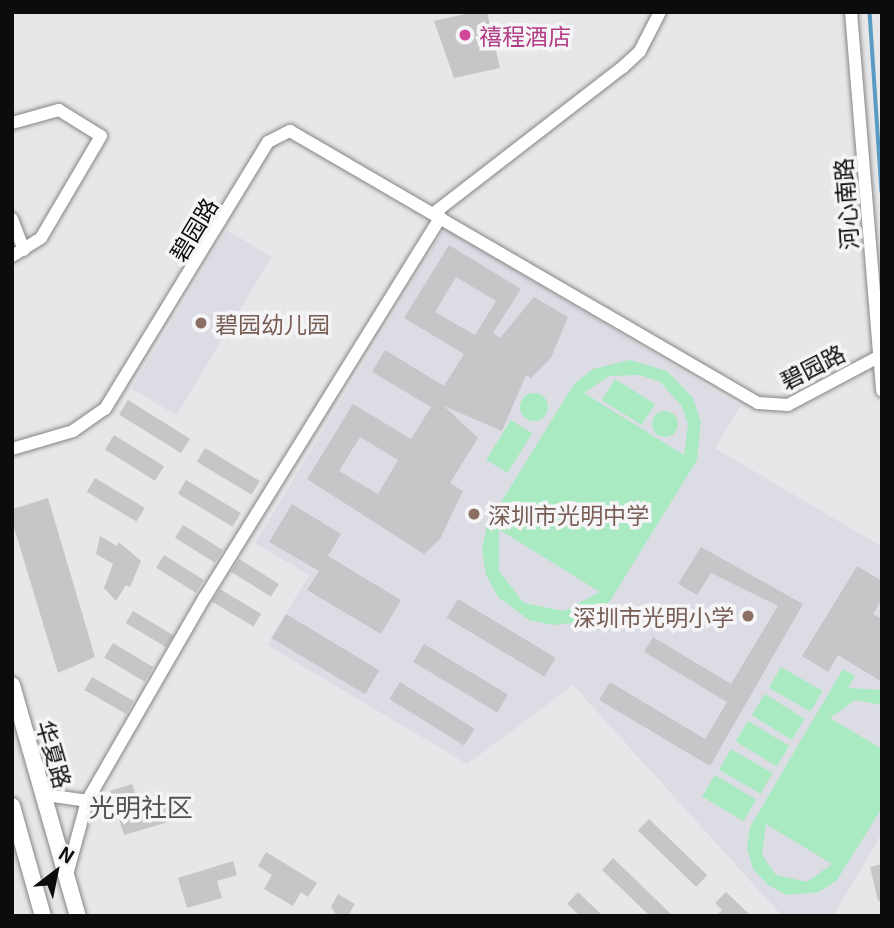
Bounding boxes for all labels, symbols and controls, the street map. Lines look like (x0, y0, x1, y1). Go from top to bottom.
place label: 禧程酒店 (479, 21, 571, 49)
marker: 禧程酒店 (457, 27, 473, 43)
street label: 河心南路 (828, 157, 862, 251)
street label: 碧园路 (163, 192, 223, 266)
place label: 碧园幼儿园 (215, 309, 330, 337)
marker: 碧园幼儿园 (193, 315, 209, 331)
street label: 碧园路 (775, 338, 849, 394)
place label: 深圳市光明中学 (488, 500, 649, 528)
marker: 深圳市光明中学 (466, 506, 482, 522)
place label: 深圳市光明小学 (573, 602, 734, 630)
marker: 深圳市光明小学 (740, 608, 756, 624)
street label: 华夏路 (32, 717, 78, 791)
district label: 光明社区 (89, 790, 193, 822)
north arrow (21, 837, 91, 907)
text: N (54, 839, 81, 869)

